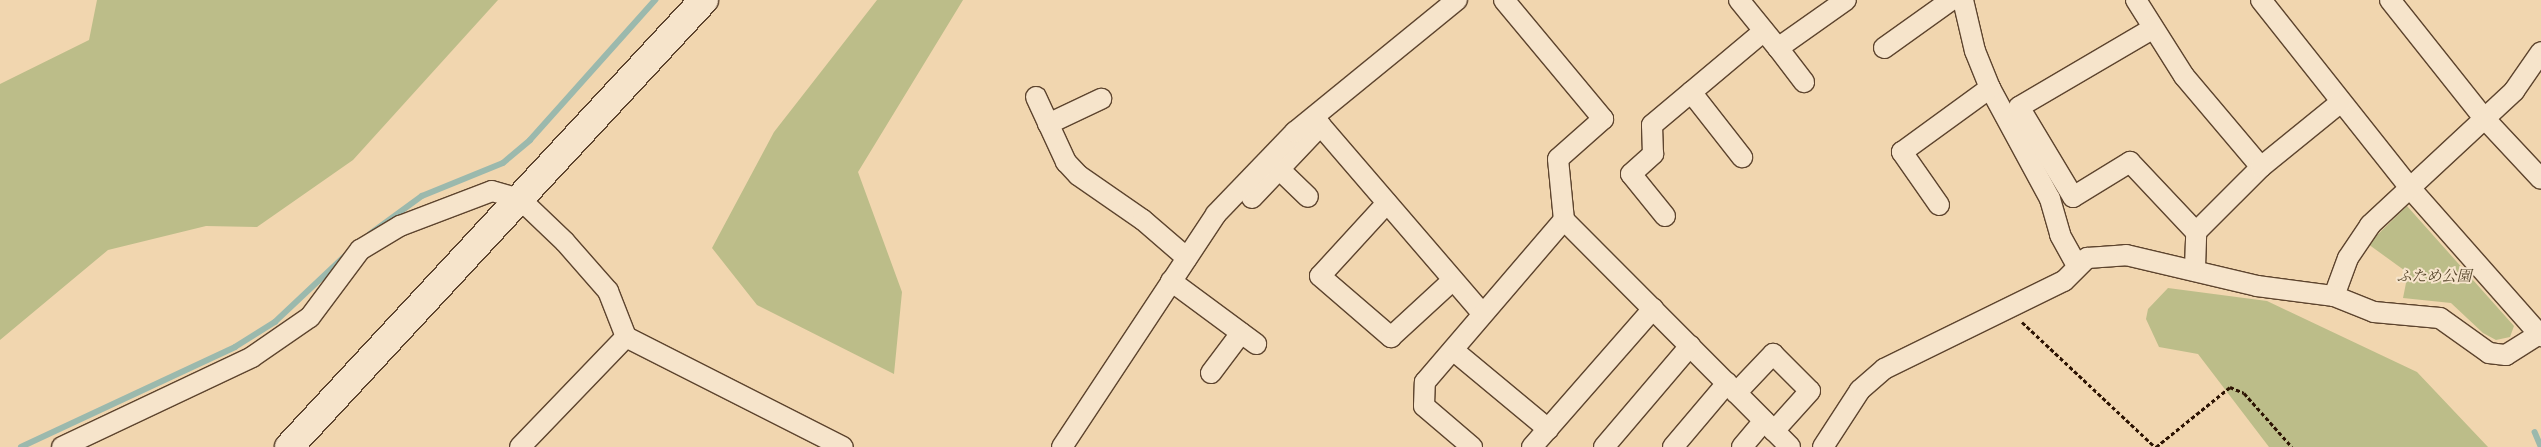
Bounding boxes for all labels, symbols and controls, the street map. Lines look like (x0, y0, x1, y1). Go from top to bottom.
park label: ふため公園 (2397, 267, 2471, 285)

